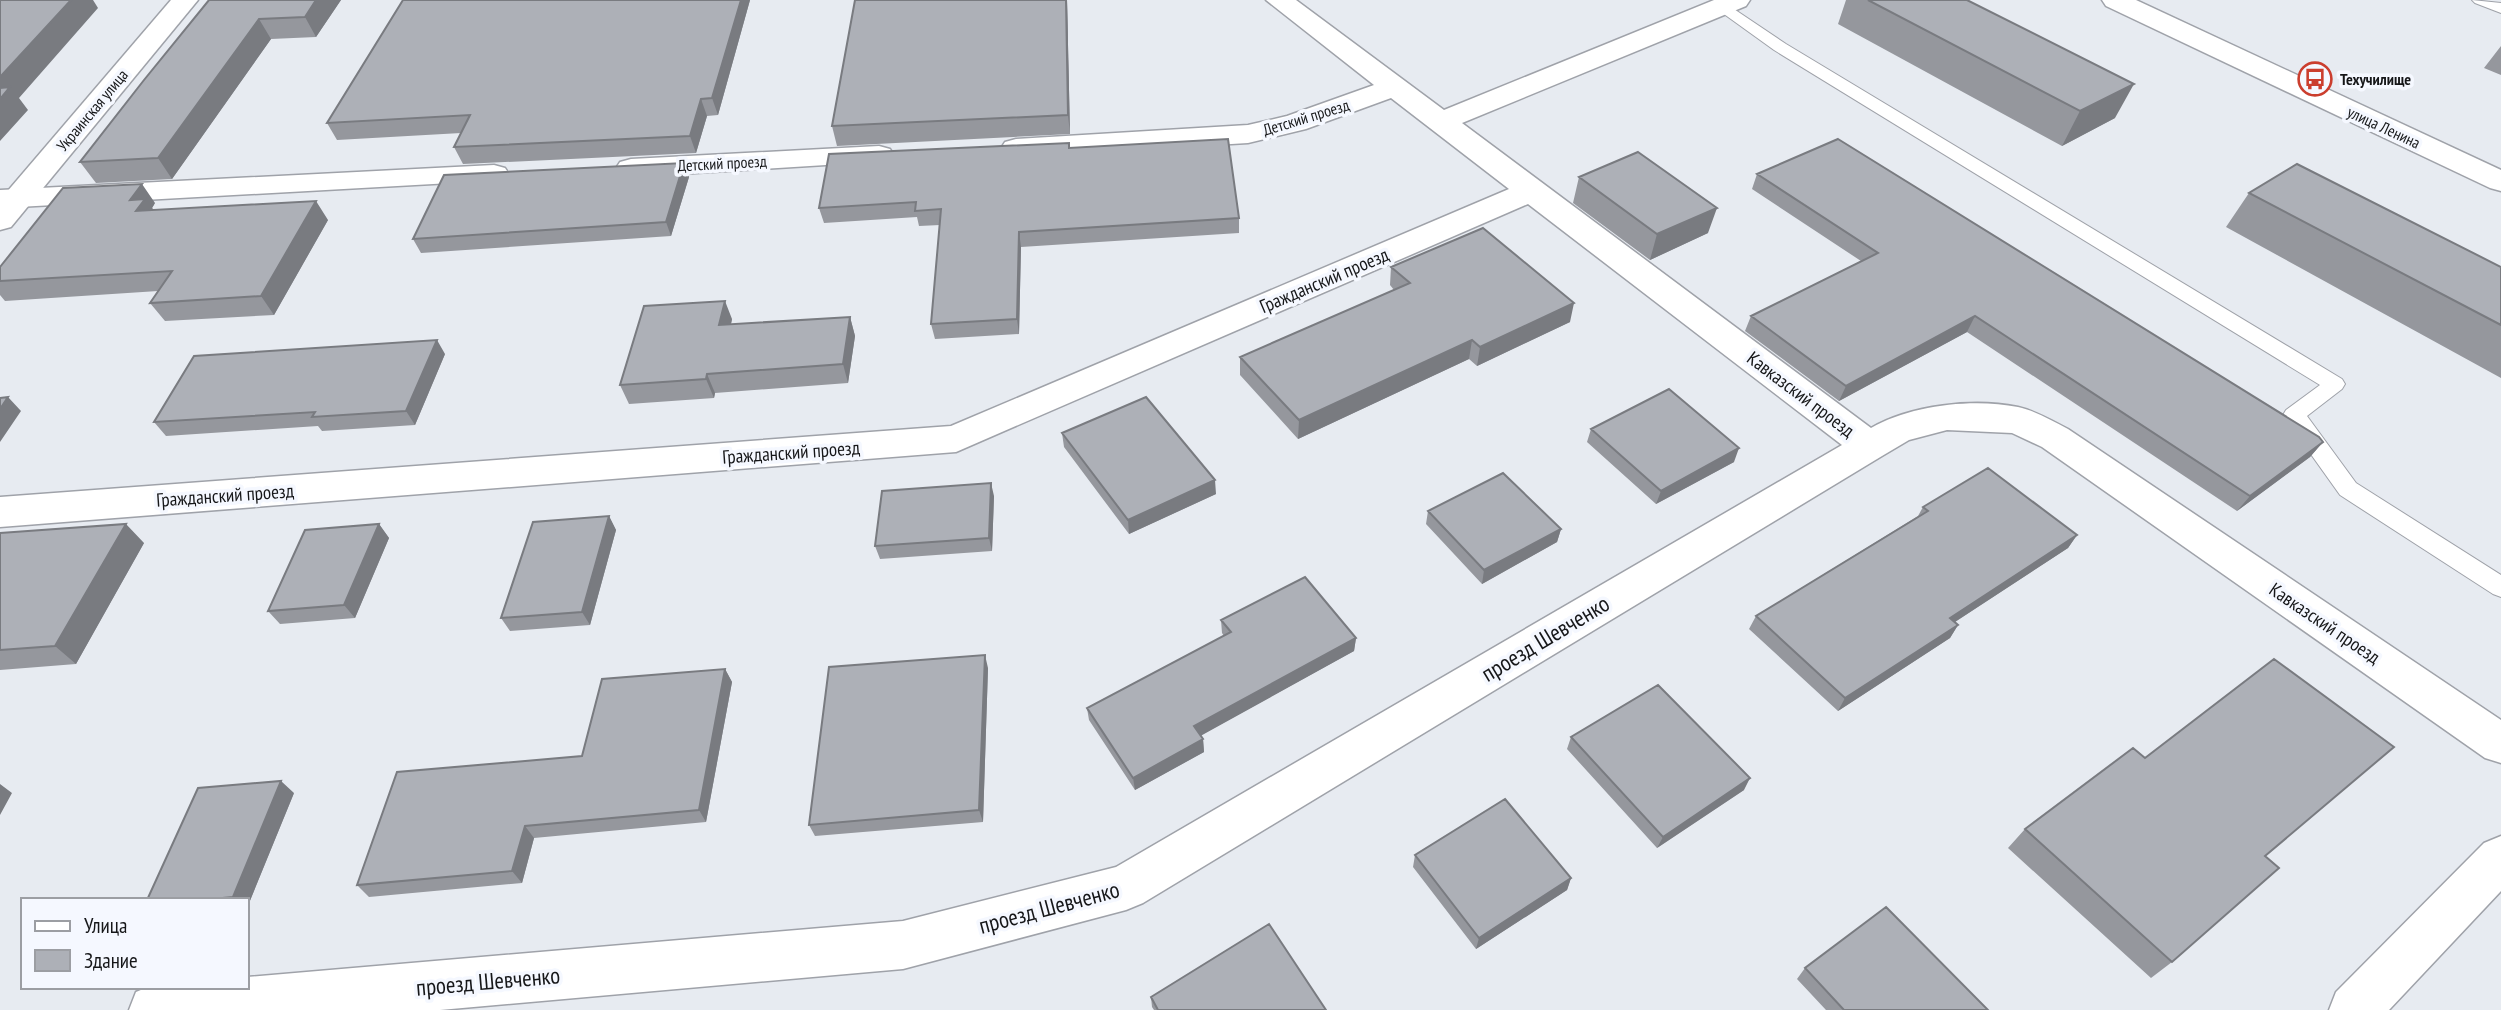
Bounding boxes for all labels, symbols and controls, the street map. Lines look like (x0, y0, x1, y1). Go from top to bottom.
bus stop icon: Техучилище (2296, 60, 2334, 98)
street label: Украинская улица (52, 65, 132, 155)
place label: Техучилище (2340, 69, 2411, 89)
street label: Детский проезд (1260, 94, 1352, 140)
street label: улица Ленина (2344, 101, 2424, 153)
street label: Детский проезд (677, 151, 767, 175)
street label: Гражданский проезд (1256, 242, 1393, 318)
street label: Кавказский проезд (1742, 346, 1860, 443)
street label: Гражданский проезд (721, 435, 861, 469)
street label: Гражданский проезд (155, 478, 295, 512)
street label: Кавказский проезд (2265, 577, 2386, 669)
street label: проезд Шевченко (1476, 588, 1614, 688)
street label: проезд Шевченко (975, 874, 1123, 940)
legend (21, 898, 248, 989)
text: Улица (84, 912, 127, 939)
text: Здание (84, 947, 138, 974)
street label: проезд Шевченко (415, 960, 561, 1002)

